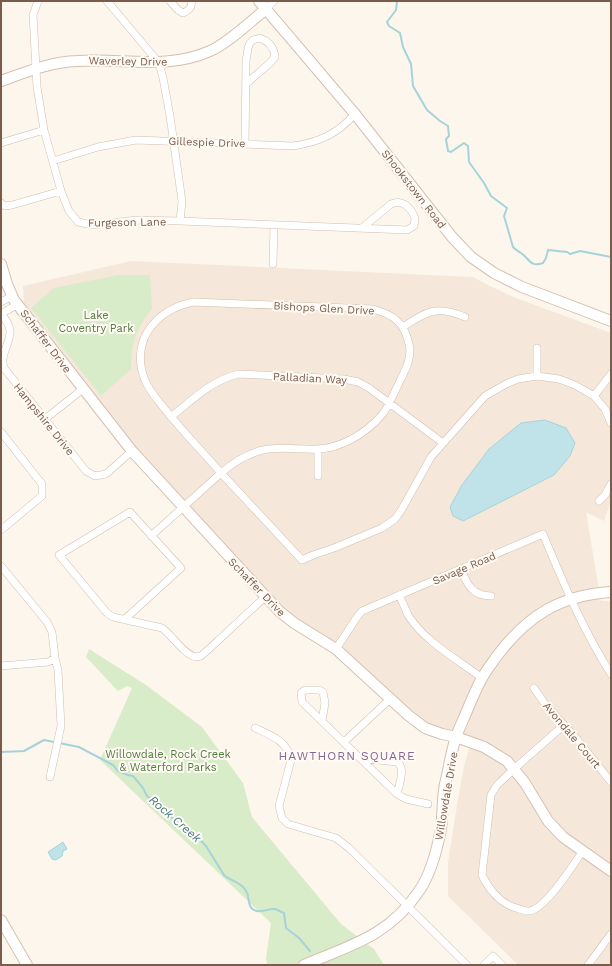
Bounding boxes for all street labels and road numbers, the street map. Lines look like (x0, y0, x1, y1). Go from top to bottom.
street label: Waverley Drive (89, 54, 167, 69)
street label: Gillespie Drive (168, 135, 246, 150)
street label: Shookstown Road (379, 147, 448, 231)
street label: Furgeson Lane (88, 215, 166, 230)
street label: Bishops Glen Drive (273, 299, 375, 318)
street label: Schaffer Drive (17, 307, 74, 376)
street label: Palladian Way (273, 370, 348, 387)
street label: Hampshire Drive (11, 381, 77, 458)
street label: Savage Road (431, 549, 498, 588)
street label: Schaffer Drive (225, 555, 288, 619)
street label: Avondale Court (540, 700, 603, 771)
street label: Willowdale Drive (432, 751, 461, 841)

